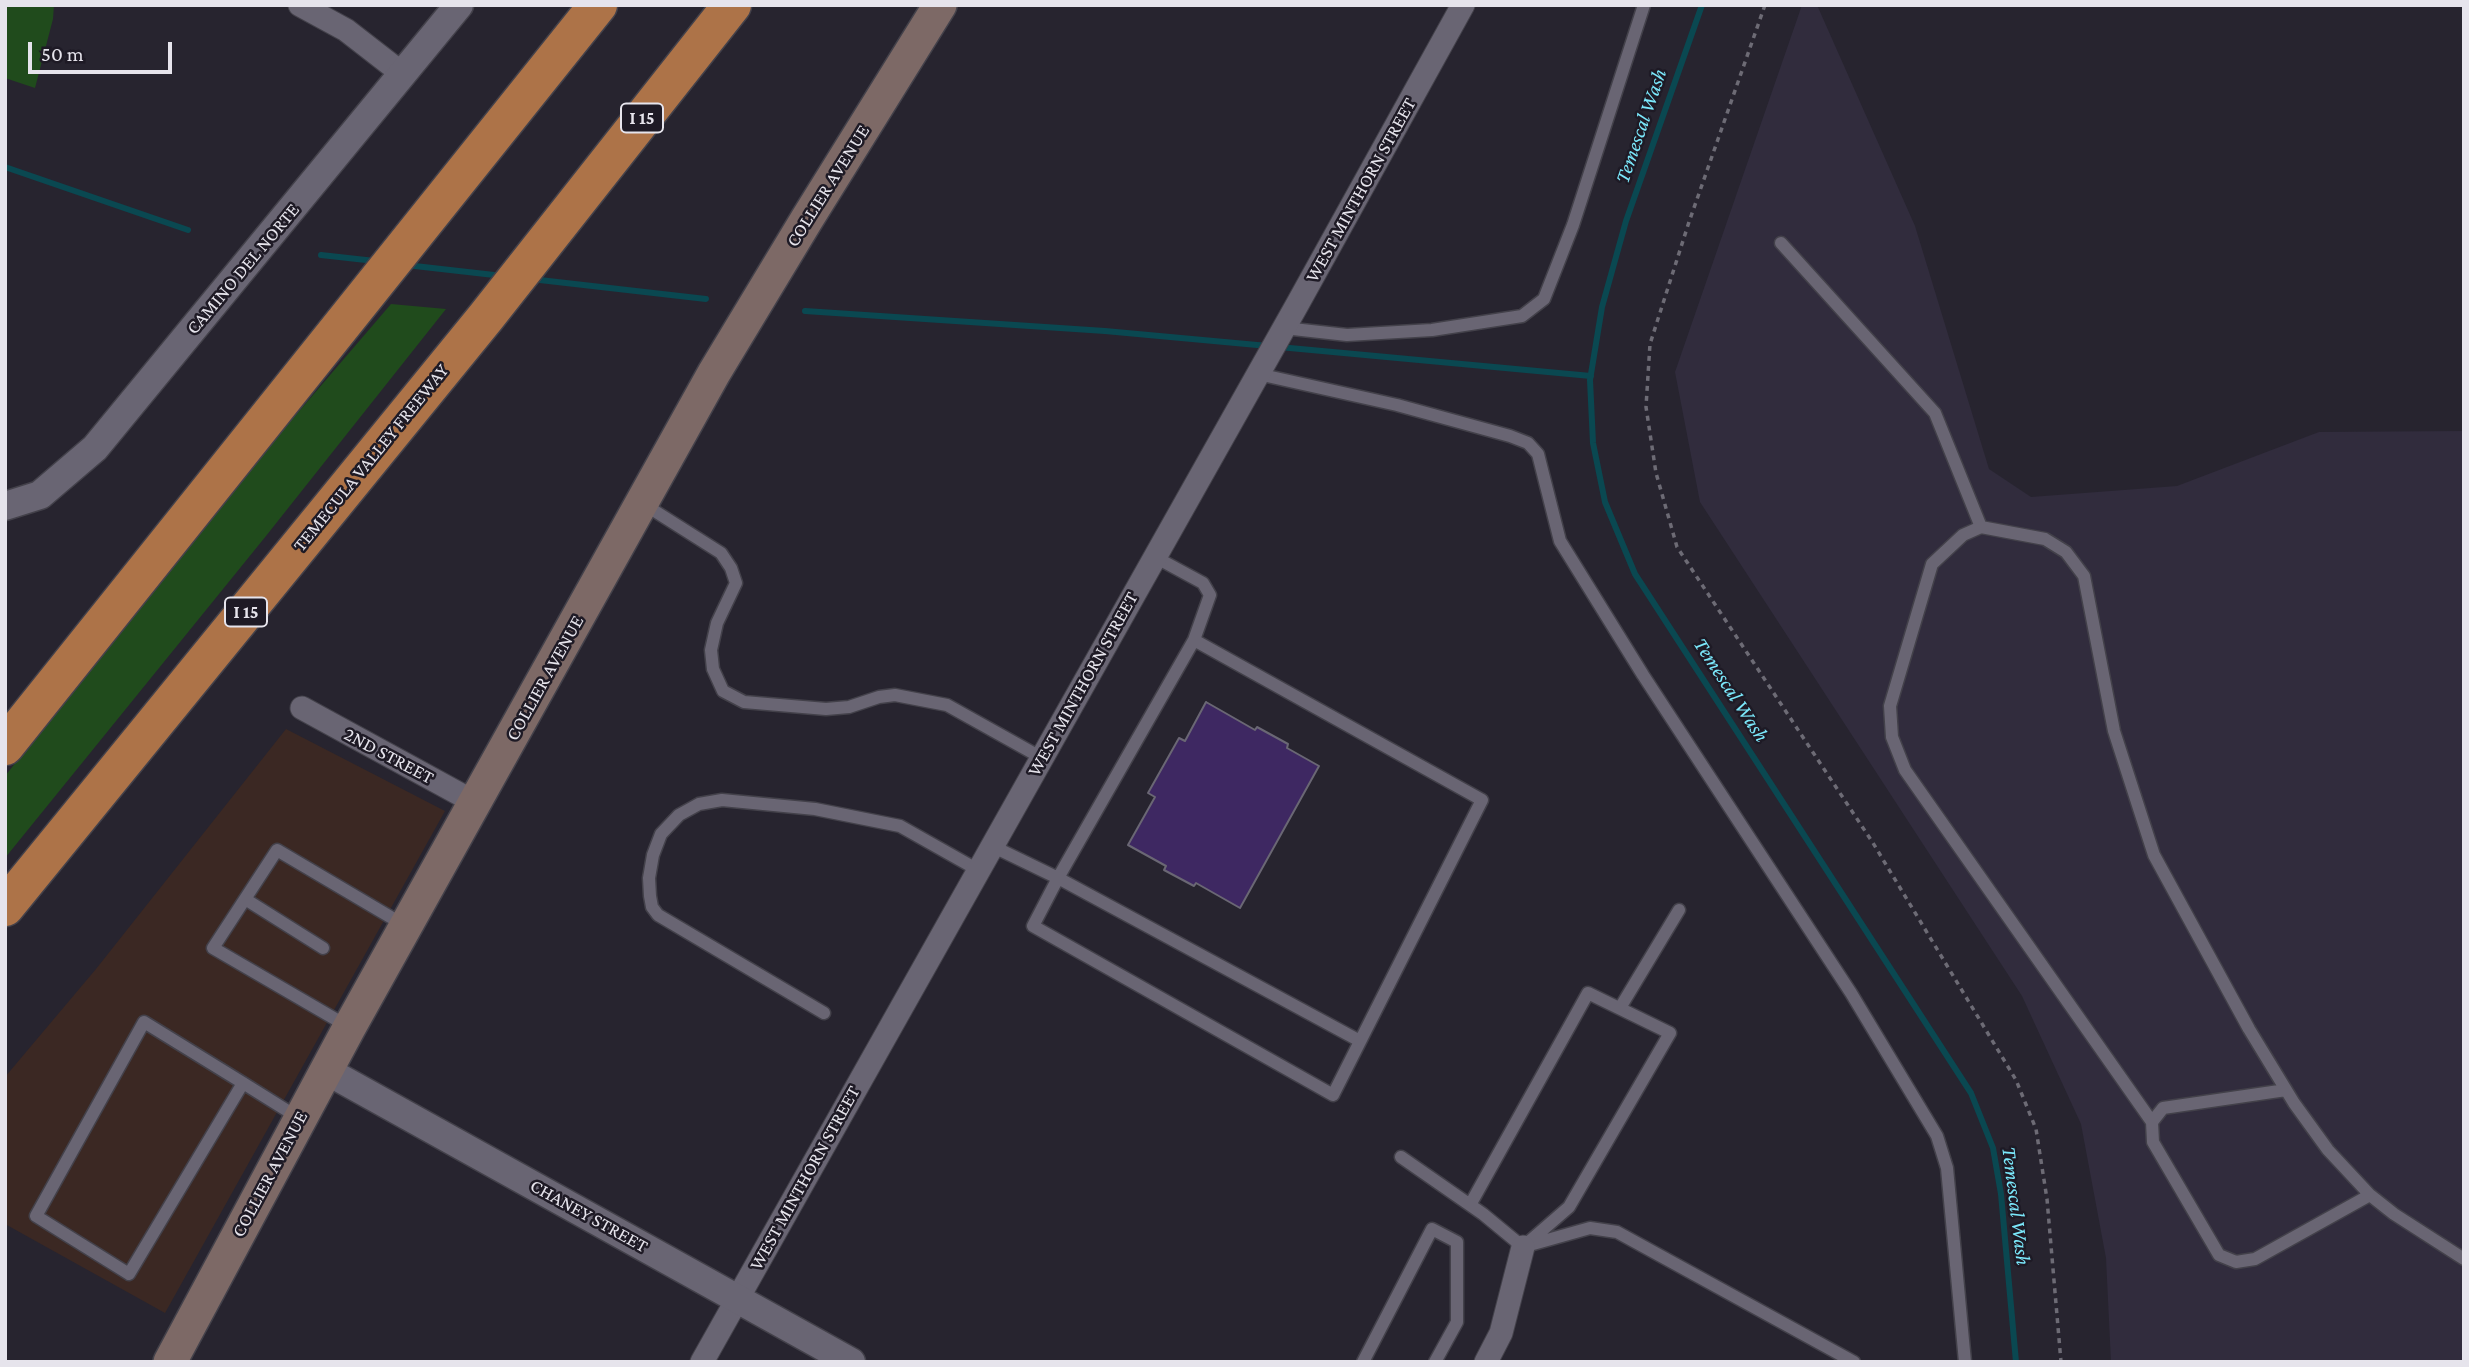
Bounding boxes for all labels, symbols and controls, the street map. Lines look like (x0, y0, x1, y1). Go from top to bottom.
scale bar (32, 28, 175, 72)
text: 50 m (41, 42, 84, 66)
water label: Temescal Wash (1610, 65, 1672, 187)
street label: WEST MINTHORN STREET (1301, 94, 1421, 286)
road number: I 15 (621, 104, 663, 132)
street label: COLLIER AVENUE (781, 121, 875, 251)
street label: CAMINO DEL NORTE (182, 199, 304, 339)
street label: TEMECULA VALLEY FREEWAY (288, 360, 454, 556)
street label: WEST MINTHORN STREET (1023, 588, 1143, 780)
road number: I 15 (225, 598, 267, 626)
street label: COLLIER AVENUE (501, 611, 589, 745)
water label: Temescal Wash (1688, 633, 1774, 747)
street label: 2ND STREET (340, 723, 438, 789)
street label: WEST MINTHORN STREET (745, 1082, 865, 1274)
street label: COLLIER AVENUE (227, 1107, 313, 1241)
water label: Temescal Wash (1996, 1145, 2036, 1267)
street label: CHANEY STREET (526, 1174, 652, 1258)

